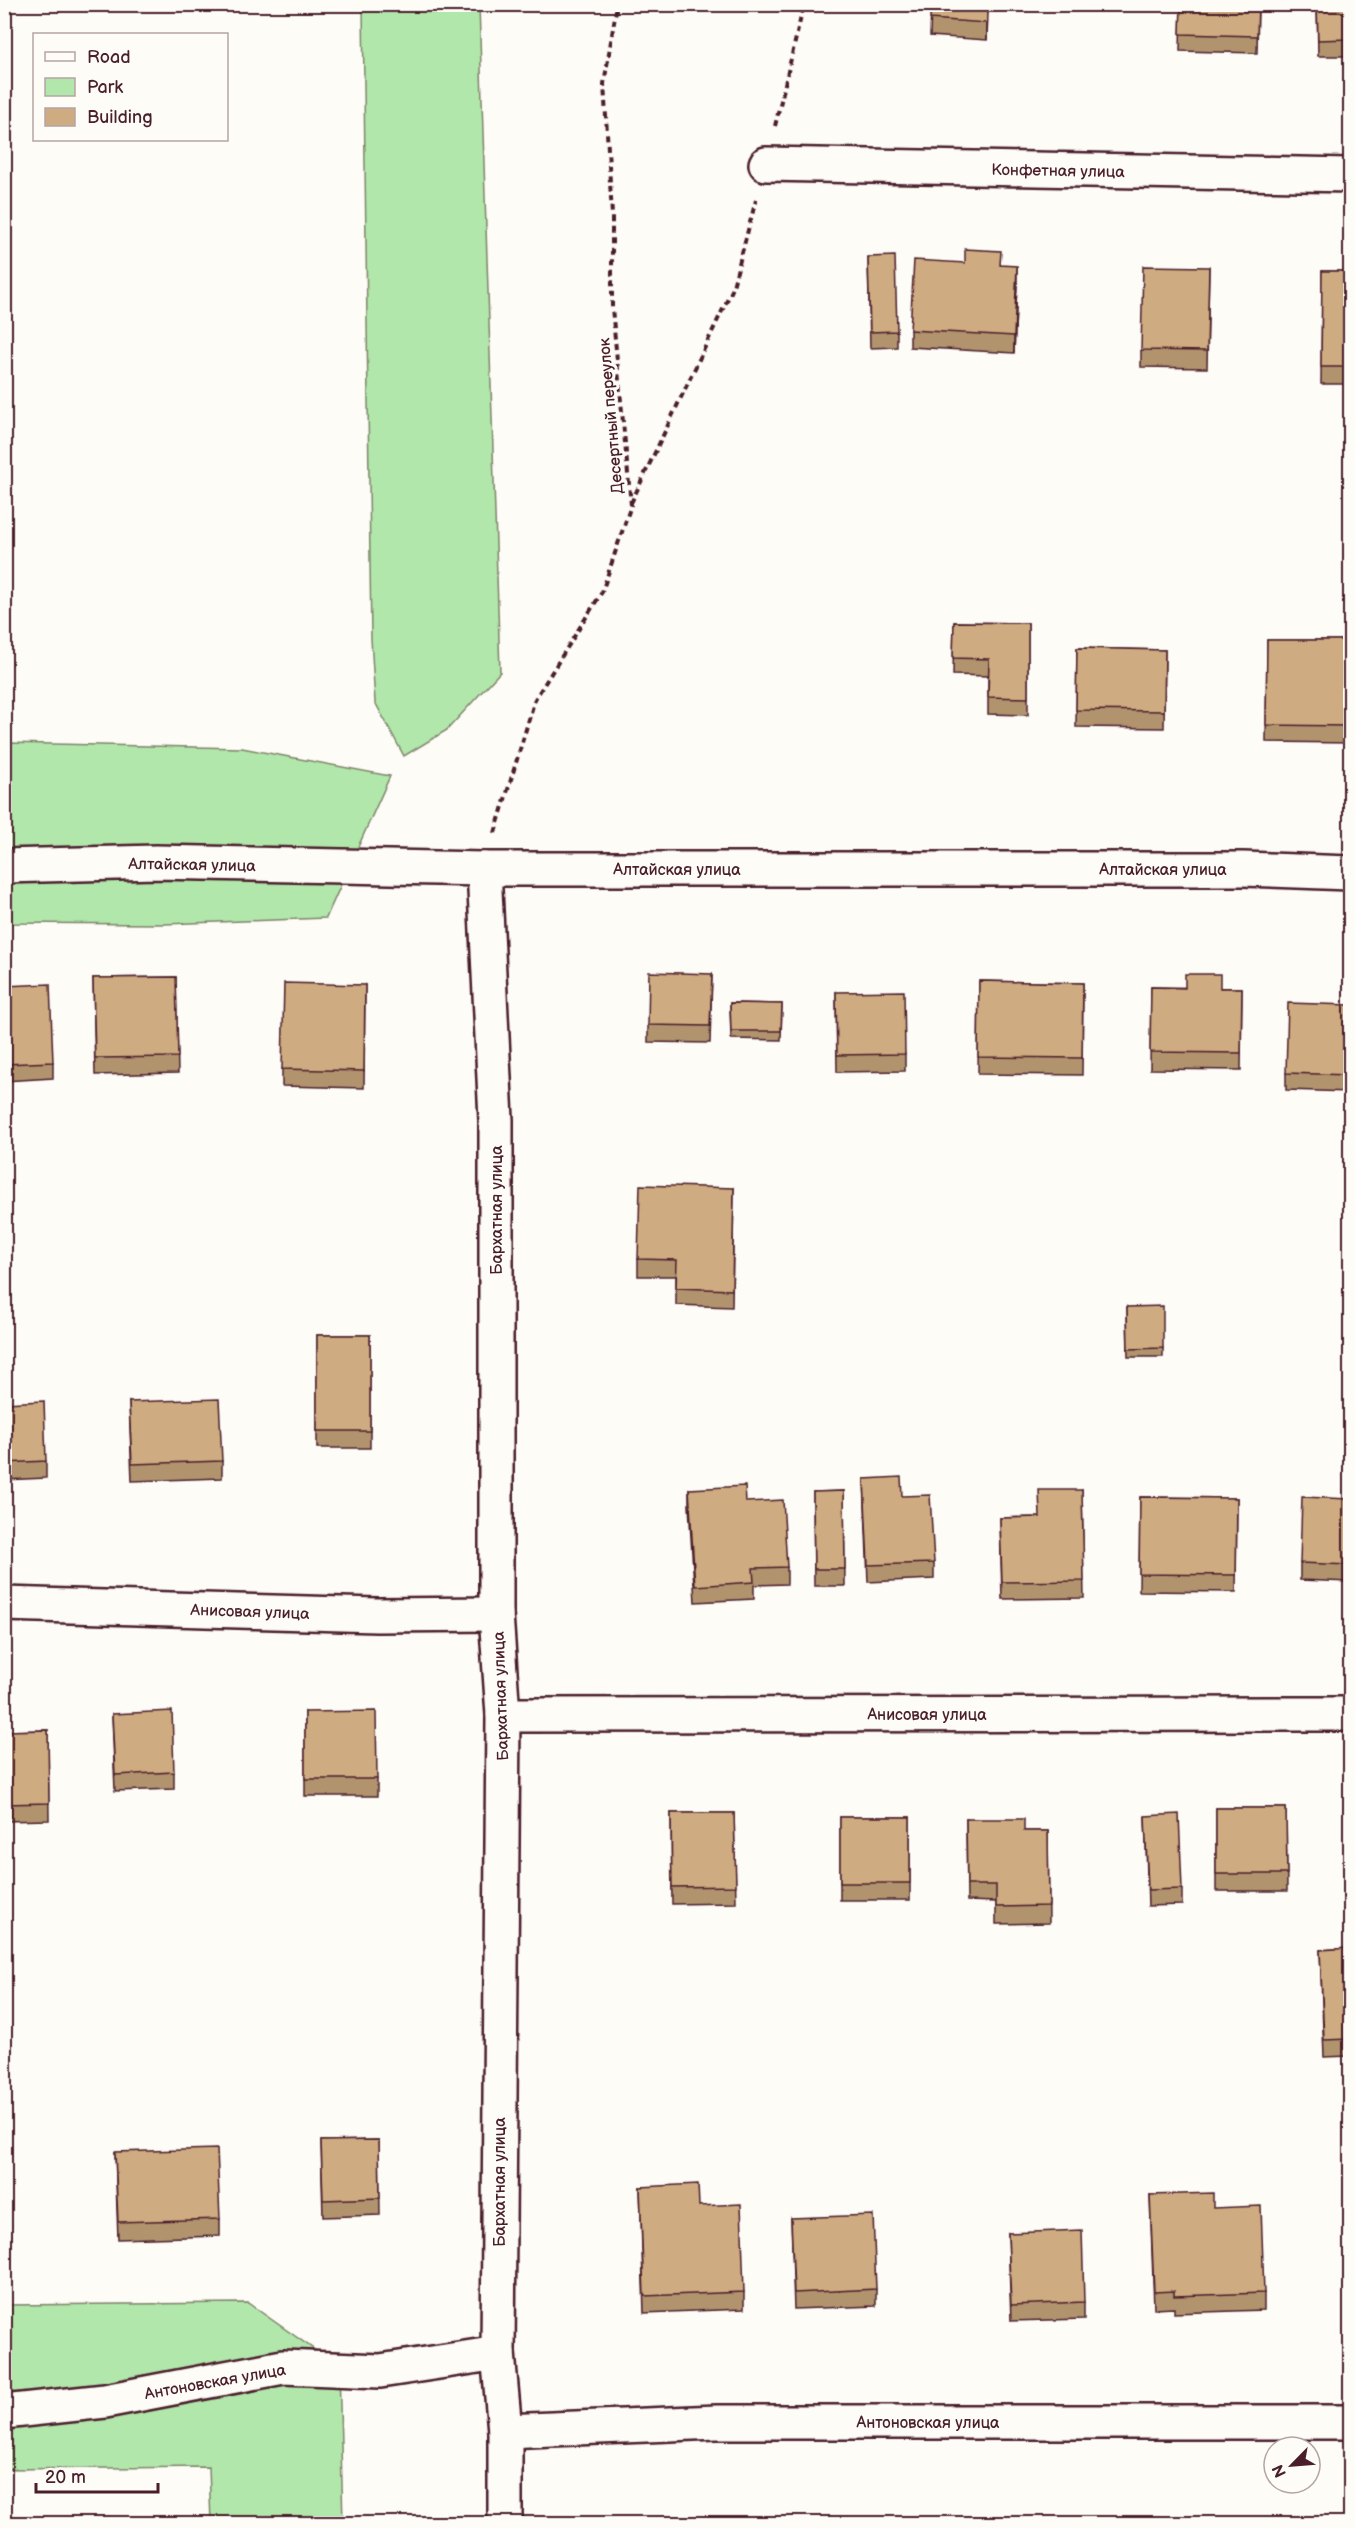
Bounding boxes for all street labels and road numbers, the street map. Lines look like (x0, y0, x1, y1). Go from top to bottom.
street label: Конфетная улица (991, 161, 1125, 182)
street label: Десертный переулок (595, 337, 628, 495)
street label: Алтайская улица (127, 855, 256, 876)
street label: Алтайская улица (612, 861, 741, 880)
street label: Алтайская улица (1098, 861, 1227, 880)
street label: Бархатная улица (488, 1145, 507, 1275)
street label: Анисовая улица (189, 1601, 310, 1624)
street label: Бархатная улица (490, 1630, 513, 1761)
street label: Анисовая улица (866, 1706, 987, 1725)
street label: Бархатная улица (491, 2117, 510, 2247)
street label: Антоновская улица (142, 2361, 288, 2404)
street label: Антоновская улица (855, 2414, 1000, 2433)

